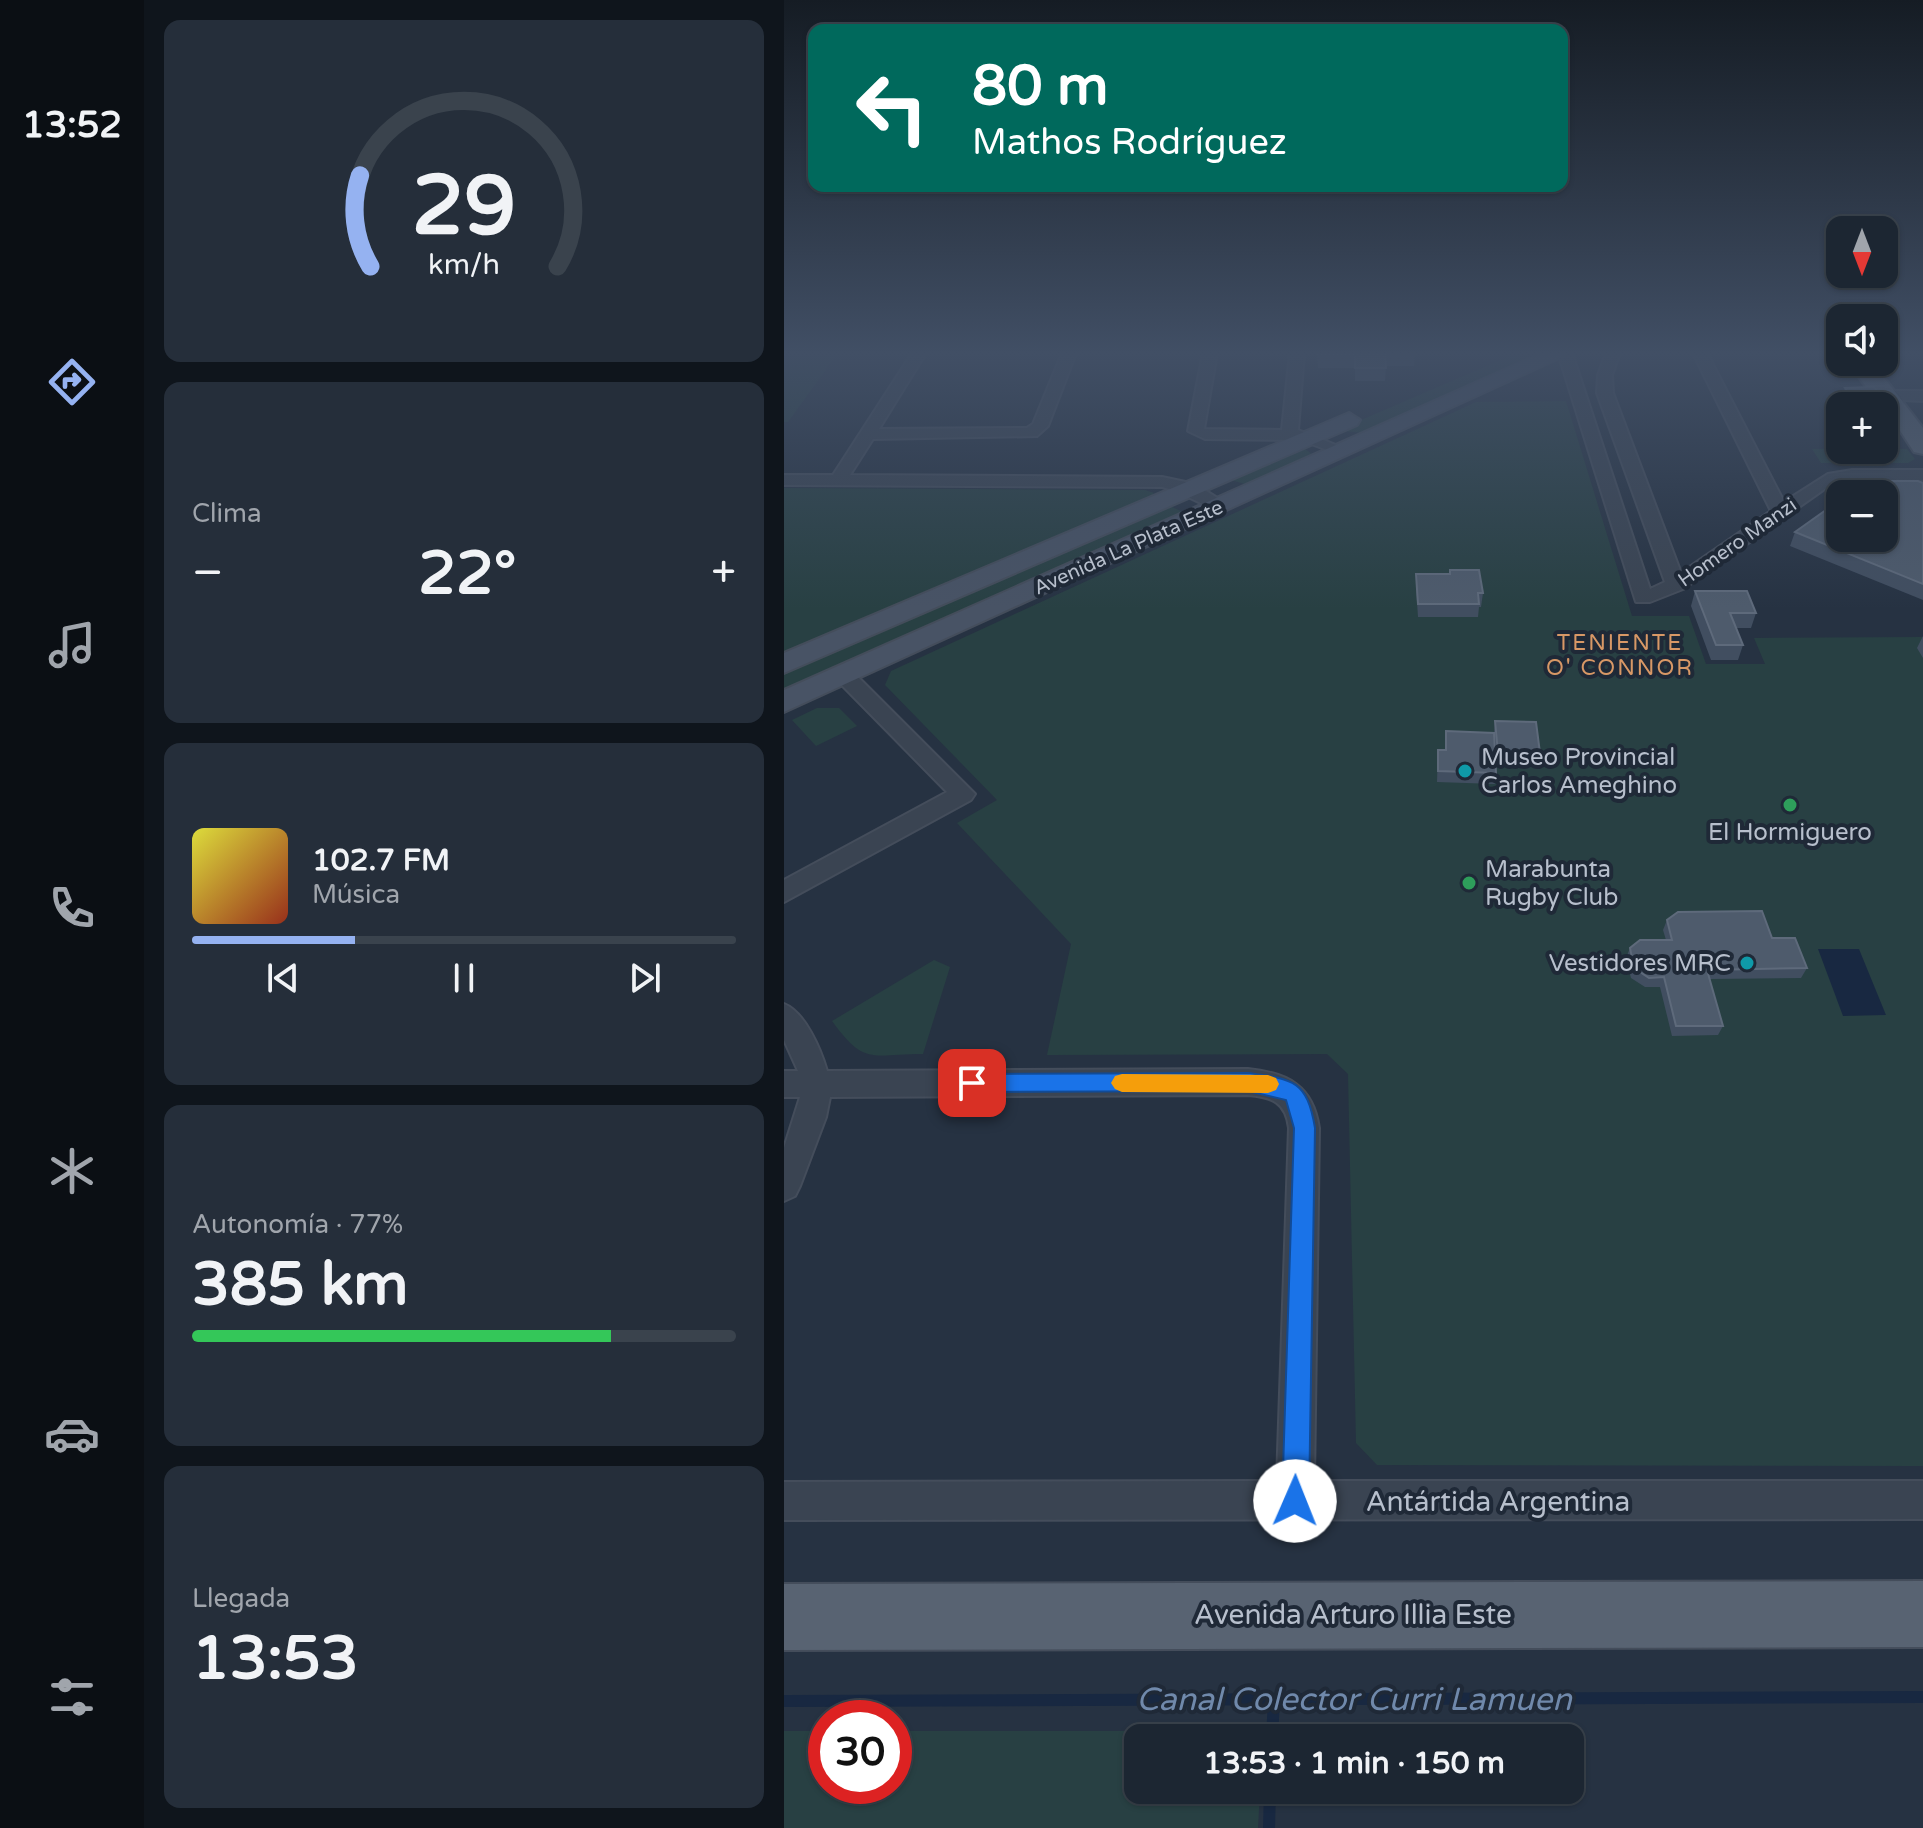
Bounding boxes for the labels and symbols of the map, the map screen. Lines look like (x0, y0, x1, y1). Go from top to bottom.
north arrow (1826, 216, 1898, 288)
street label: Homero Manzi (1674, 493, 1801, 593)
street label: Avenida La Plata Este (1030, 495, 1227, 600)
district label: TENIENTE O' CONNOR (1546, 630, 1694, 681)
place label: Museo Provincial Carlos Ameghino (1481, 743, 1677, 800)
marker: Museo Provincial Carlos Ameghino (1456, 762, 1474, 780)
marker: El Hormiguero (1781, 796, 1799, 814)
place label: El Hormiguero (1708, 818, 1872, 847)
place label: Marabunta Rugby Club (1485, 855, 1618, 912)
marker: Marabunta Rugby Club (1460, 874, 1478, 892)
place label: Vestidores MRC (1549, 949, 1731, 978)
marker: Vestidores MRC (1738, 954, 1756, 972)
pin (938, 1049, 1006, 1117)
position arrow (1253, 1459, 1337, 1543)
street label: Antártida Argentina (1366, 1485, 1630, 1519)
street label: Avenida Arturo Illia Este (1194, 1598, 1512, 1632)
water label: Canal Colector Curri Lamuen (1136, 1681, 1573, 1719)
speed limit sign: 30 (808, 1700, 912, 1804)

